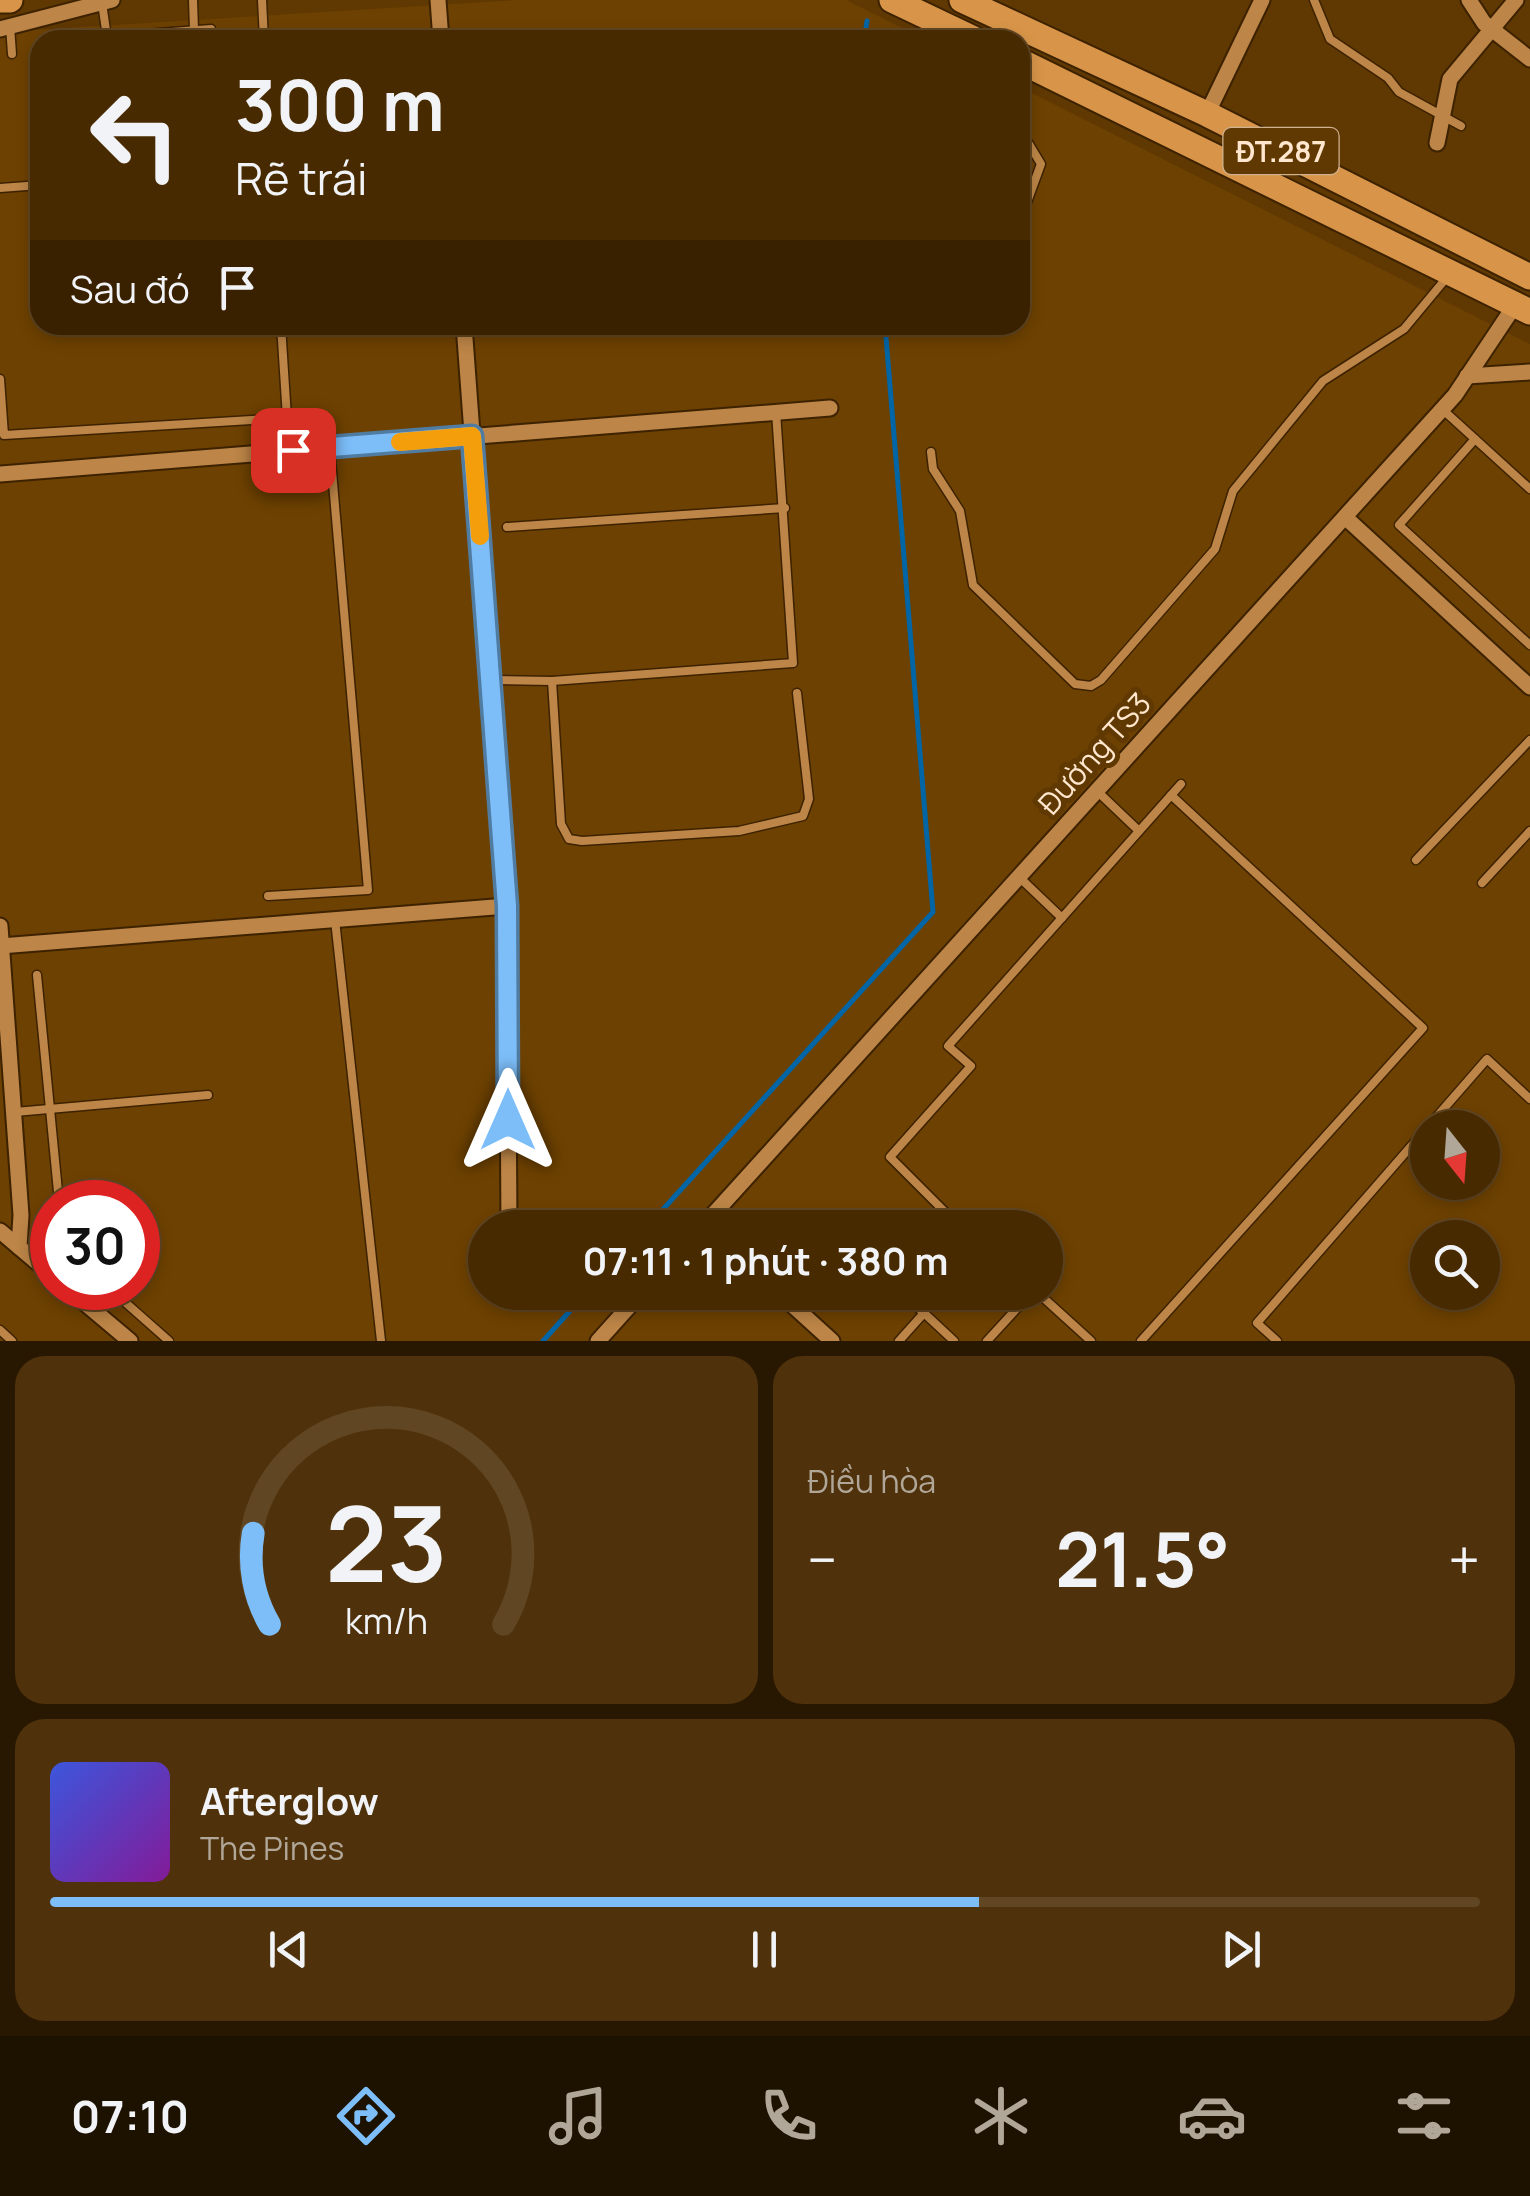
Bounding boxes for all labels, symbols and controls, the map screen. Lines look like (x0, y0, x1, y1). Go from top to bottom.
text: 300 m (235, 56, 445, 152)
icon: left (70, 70, 200, 200)
road number: ĐT.287 (1224, 128, 1338, 174)
text: Rẽ trái (235, 147, 368, 209)
icon: arrive (210, 260, 265, 315)
text: Sau đó (70, 262, 190, 314)
pin (251, 408, 336, 493)
icon: arrive (266, 423, 321, 478)
street label: Đường TS3 (1028, 683, 1160, 823)
position arrow (456, 1068, 560, 1172)
north arrow (1410, 1110, 1500, 1200)
map controls (1410, 1110, 1500, 1310)
speed limit sign: 30 (30, 1180, 160, 1310)
button: search (1410, 1220, 1500, 1310)
text: 07:11 · 1 phút · 380 m (582, 1234, 949, 1286)
text: Điều hòa (808, 1459, 936, 1503)
text: 23 (325, 1471, 447, 1613)
text: 21.5° (1055, 1507, 1230, 1610)
text: − (808, 1521, 837, 1597)
text: + (1448, 1521, 1480, 1597)
text: km/h (345, 1596, 428, 1645)
text: Afterglow (200, 1774, 379, 1826)
text: The Pines (200, 1826, 344, 1870)
icon: previous (261, 1922, 316, 1977)
icon: pause (737, 1922, 792, 1977)
icon: next (1214, 1922, 1269, 1977)
icon: directions (331, 2081, 401, 2151)
icon: music (543, 2081, 613, 2151)
icon: phone (754, 2081, 824, 2151)
icon: climate (966, 2081, 1036, 2151)
icon: car (1177, 2081, 1247, 2151)
icon: filters (1389, 2081, 1459, 2151)
text: 07:10 (71, 2085, 189, 2147)

